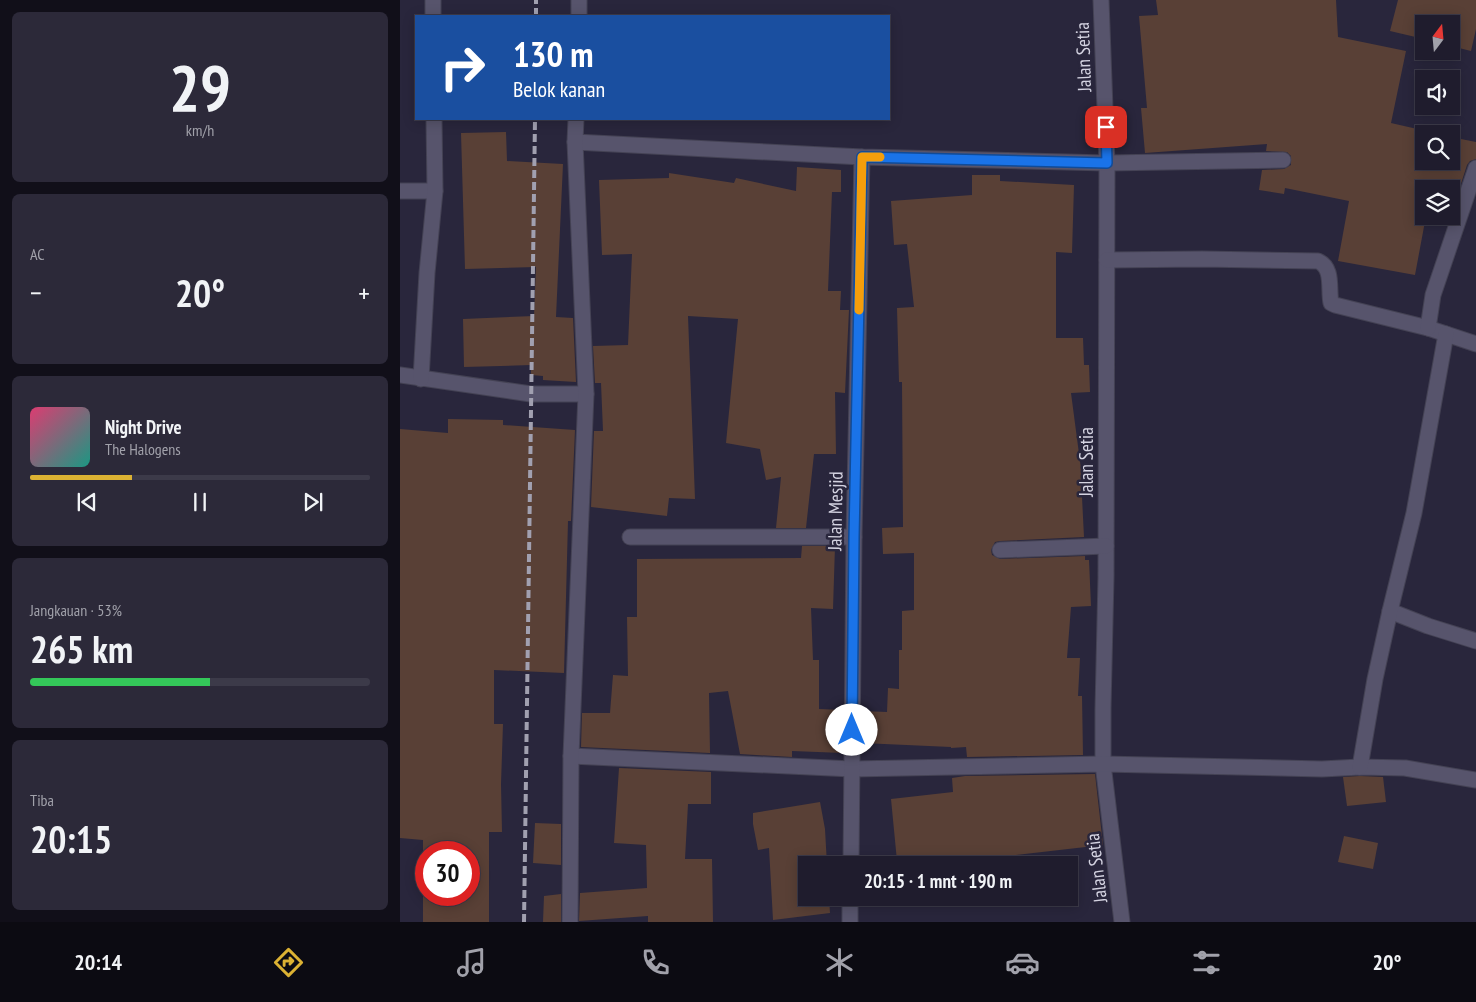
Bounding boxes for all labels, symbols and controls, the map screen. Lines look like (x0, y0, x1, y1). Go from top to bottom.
north arrow (1415, 15, 1460, 60)
map controls (1415, 15, 1460, 225)
street label: Jalan Setia (1070, 22, 1096, 93)
text: 130 m (513, 31, 594, 77)
icon: right (430, 35, 495, 100)
text: 29 (169, 45, 231, 129)
button: sound (1415, 70, 1460, 115)
text: Belok kanan (513, 75, 605, 103)
pin (1085, 106, 1127, 148)
icon: arrive (1092, 113, 1120, 141)
text: km/h (186, 120, 214, 140)
button: search (1415, 125, 1460, 170)
button: layers (1415, 180, 1460, 225)
text: AC (30, 244, 45, 264)
text: 20° (175, 268, 225, 317)
text: − (30, 274, 42, 311)
text: + (358, 274, 370, 311)
text: Night Drive (105, 415, 182, 439)
street label: Jalan Setia (1074, 427, 1098, 498)
text: The Halogens (105, 439, 181, 459)
street label: Jalan Mesjid (822, 471, 848, 552)
icon: previous (73, 488, 101, 516)
icon: pause (186, 488, 214, 516)
icon: next (299, 488, 327, 516)
text: Jangkauan · 53% (30, 600, 122, 620)
text: 265 km (30, 624, 133, 673)
position arrow (825, 703, 877, 755)
text: Tiba (30, 790, 54, 810)
text: 20:15 (30, 814, 112, 863)
street label: Jalan Setia (1080, 832, 1112, 905)
speed limit sign: 30 (415, 841, 480, 906)
text: 20:15 · 1 mnt · 190 m (864, 869, 1012, 893)
icon: directions (271, 945, 306, 980)
icon: music (454, 945, 489, 980)
icon: phone (638, 945, 673, 980)
icon: climate (822, 945, 857, 980)
icon: car (1005, 945, 1040, 980)
icon: filters (1189, 945, 1224, 980)
text: 20:14 (74, 948, 122, 976)
text: 20° (1373, 948, 1402, 976)

